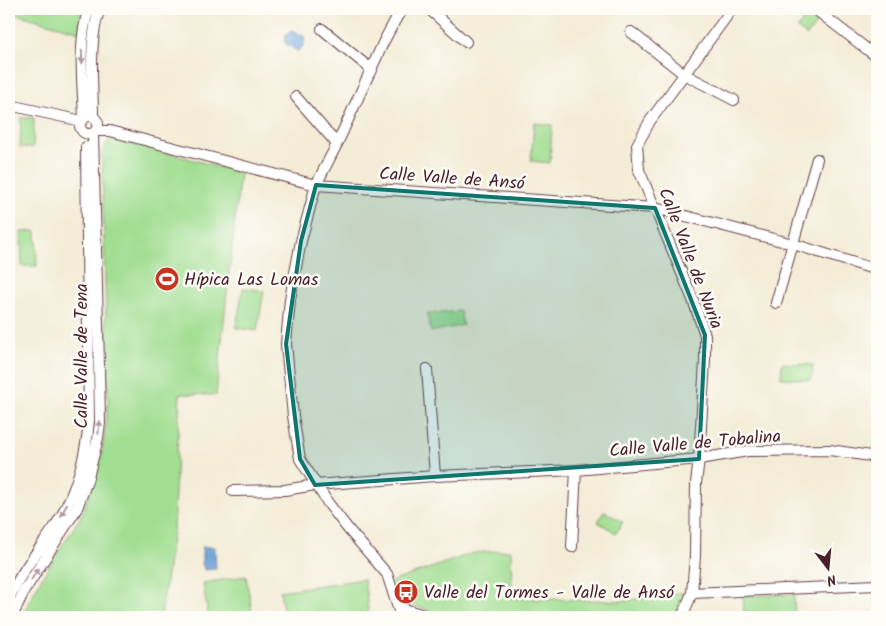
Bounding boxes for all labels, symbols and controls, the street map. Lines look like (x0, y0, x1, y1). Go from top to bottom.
one-way arrow (78, 49, 86, 65)
street label: Calle Valle de Ansó (378, 160, 527, 199)
street label: Calle Valle de Nuria (649, 184, 730, 333)
sports icon: Hípica Las Lomas (154, 266, 180, 292)
place label: Hípica Las Lomas (184, 266, 319, 295)
street label: Calle Valle de Tena (68, 283, 97, 429)
one-way arrow (95, 419, 103, 435)
street label: Calle Valle de Tobalina (608, 423, 782, 466)
one-way arrow (60, 503, 68, 517)
north arrow (804, 544, 854, 594)
one-way arrow (30, 568, 40, 581)
text: N (824, 568, 839, 591)
bus stop icon: Valle del Tormes - Valle de Ansó (393, 579, 419, 605)
place label: Valle del Tormes - Valle de Ansó (424, 579, 675, 608)

